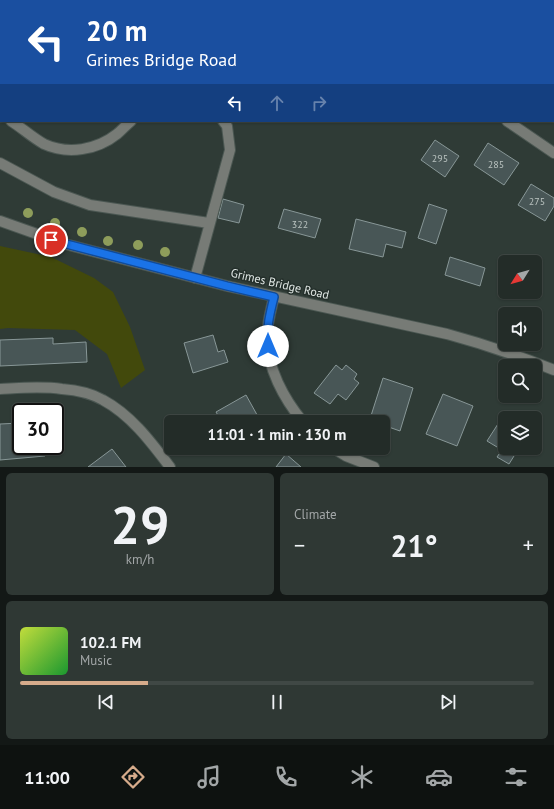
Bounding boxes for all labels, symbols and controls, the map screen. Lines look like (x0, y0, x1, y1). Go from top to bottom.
text: 20 m (86, 12, 147, 49)
icon: left (20, 16, 72, 68)
text: Grimes Bridge Road (86, 48, 237, 71)
icon: left (224, 92, 246, 114)
icon: ahead (266, 92, 288, 114)
icon: right (308, 92, 330, 114)
house number: 295 (432, 152, 448, 165)
house number: 285 (488, 158, 504, 171)
house number: 275 (529, 195, 545, 208)
house number: 322 (292, 218, 308, 231)
pin (34, 223, 68, 257)
icon: arrive (40, 229, 62, 251)
north arrow (498, 255, 542, 299)
map controls (498, 255, 542, 455)
street label: Grimes Bridge Road (229, 265, 331, 302)
button: sound (498, 307, 542, 351)
position arrow (247, 325, 289, 367)
button: search (498, 359, 542, 403)
speed limit sign: 30 (12, 403, 64, 455)
button: layers (498, 411, 542, 455)
text: 11:01 · 1 min · 130 m (208, 425, 346, 444)
text: 29 (111, 491, 169, 558)
text: Climate (294, 506, 337, 523)
text: 21° (390, 526, 438, 565)
text: − (294, 531, 305, 559)
text: + (523, 531, 534, 559)
text: km/h (126, 551, 154, 568)
text: 102.1 FM (80, 633, 141, 652)
text: Music (80, 652, 112, 669)
icon: previous (95, 691, 117, 713)
icon: pause (266, 691, 288, 713)
icon: next (437, 691, 459, 713)
icon: directions (119, 763, 147, 791)
icon: music (195, 763, 223, 791)
icon: phone (272, 763, 300, 791)
icon: climate (348, 763, 376, 791)
icon: car (425, 763, 453, 791)
icon: filters (502, 763, 530, 791)
text: 11:00 (24, 766, 70, 789)

